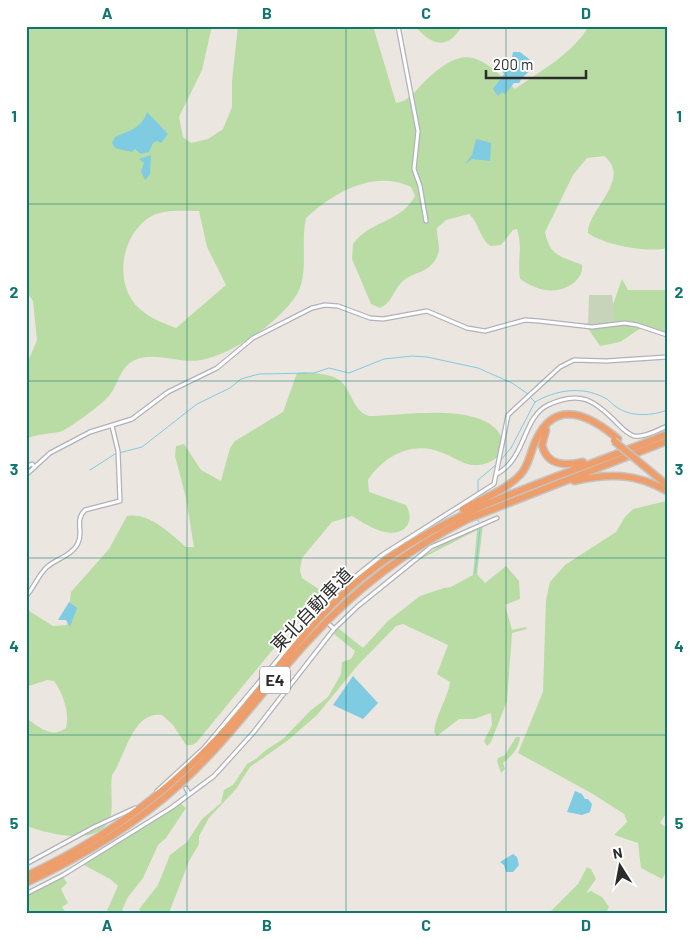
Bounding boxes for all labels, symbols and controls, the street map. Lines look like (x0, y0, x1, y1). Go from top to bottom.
text: A (102, 3, 113, 22)
text: B (262, 3, 272, 22)
text: C (421, 3, 431, 22)
text: D (581, 3, 591, 22)
scale bar (486, 48, 586, 80)
text: 200 m (493, 55, 533, 73)
text: 1 (11, 106, 17, 125)
text: 1 (676, 106, 682, 125)
text: 2 (10, 282, 19, 301)
text: 2 (675, 282, 684, 301)
text: 3 (10, 459, 18, 478)
text: 3 (675, 459, 683, 478)
street label: 東北自動車道 (266, 563, 357, 656)
text: 4 (9, 636, 19, 655)
text: 4 (674, 636, 684, 655)
road number: E4 (260, 666, 290, 694)
text: 5 (10, 813, 19, 832)
text: 5 (675, 813, 684, 832)
north arrow (596, 842, 646, 892)
text: N (611, 844, 624, 862)
text: A (102, 915, 113, 934)
text: B (262, 915, 272, 934)
text: C (421, 915, 431, 934)
text: D (581, 915, 591, 934)

